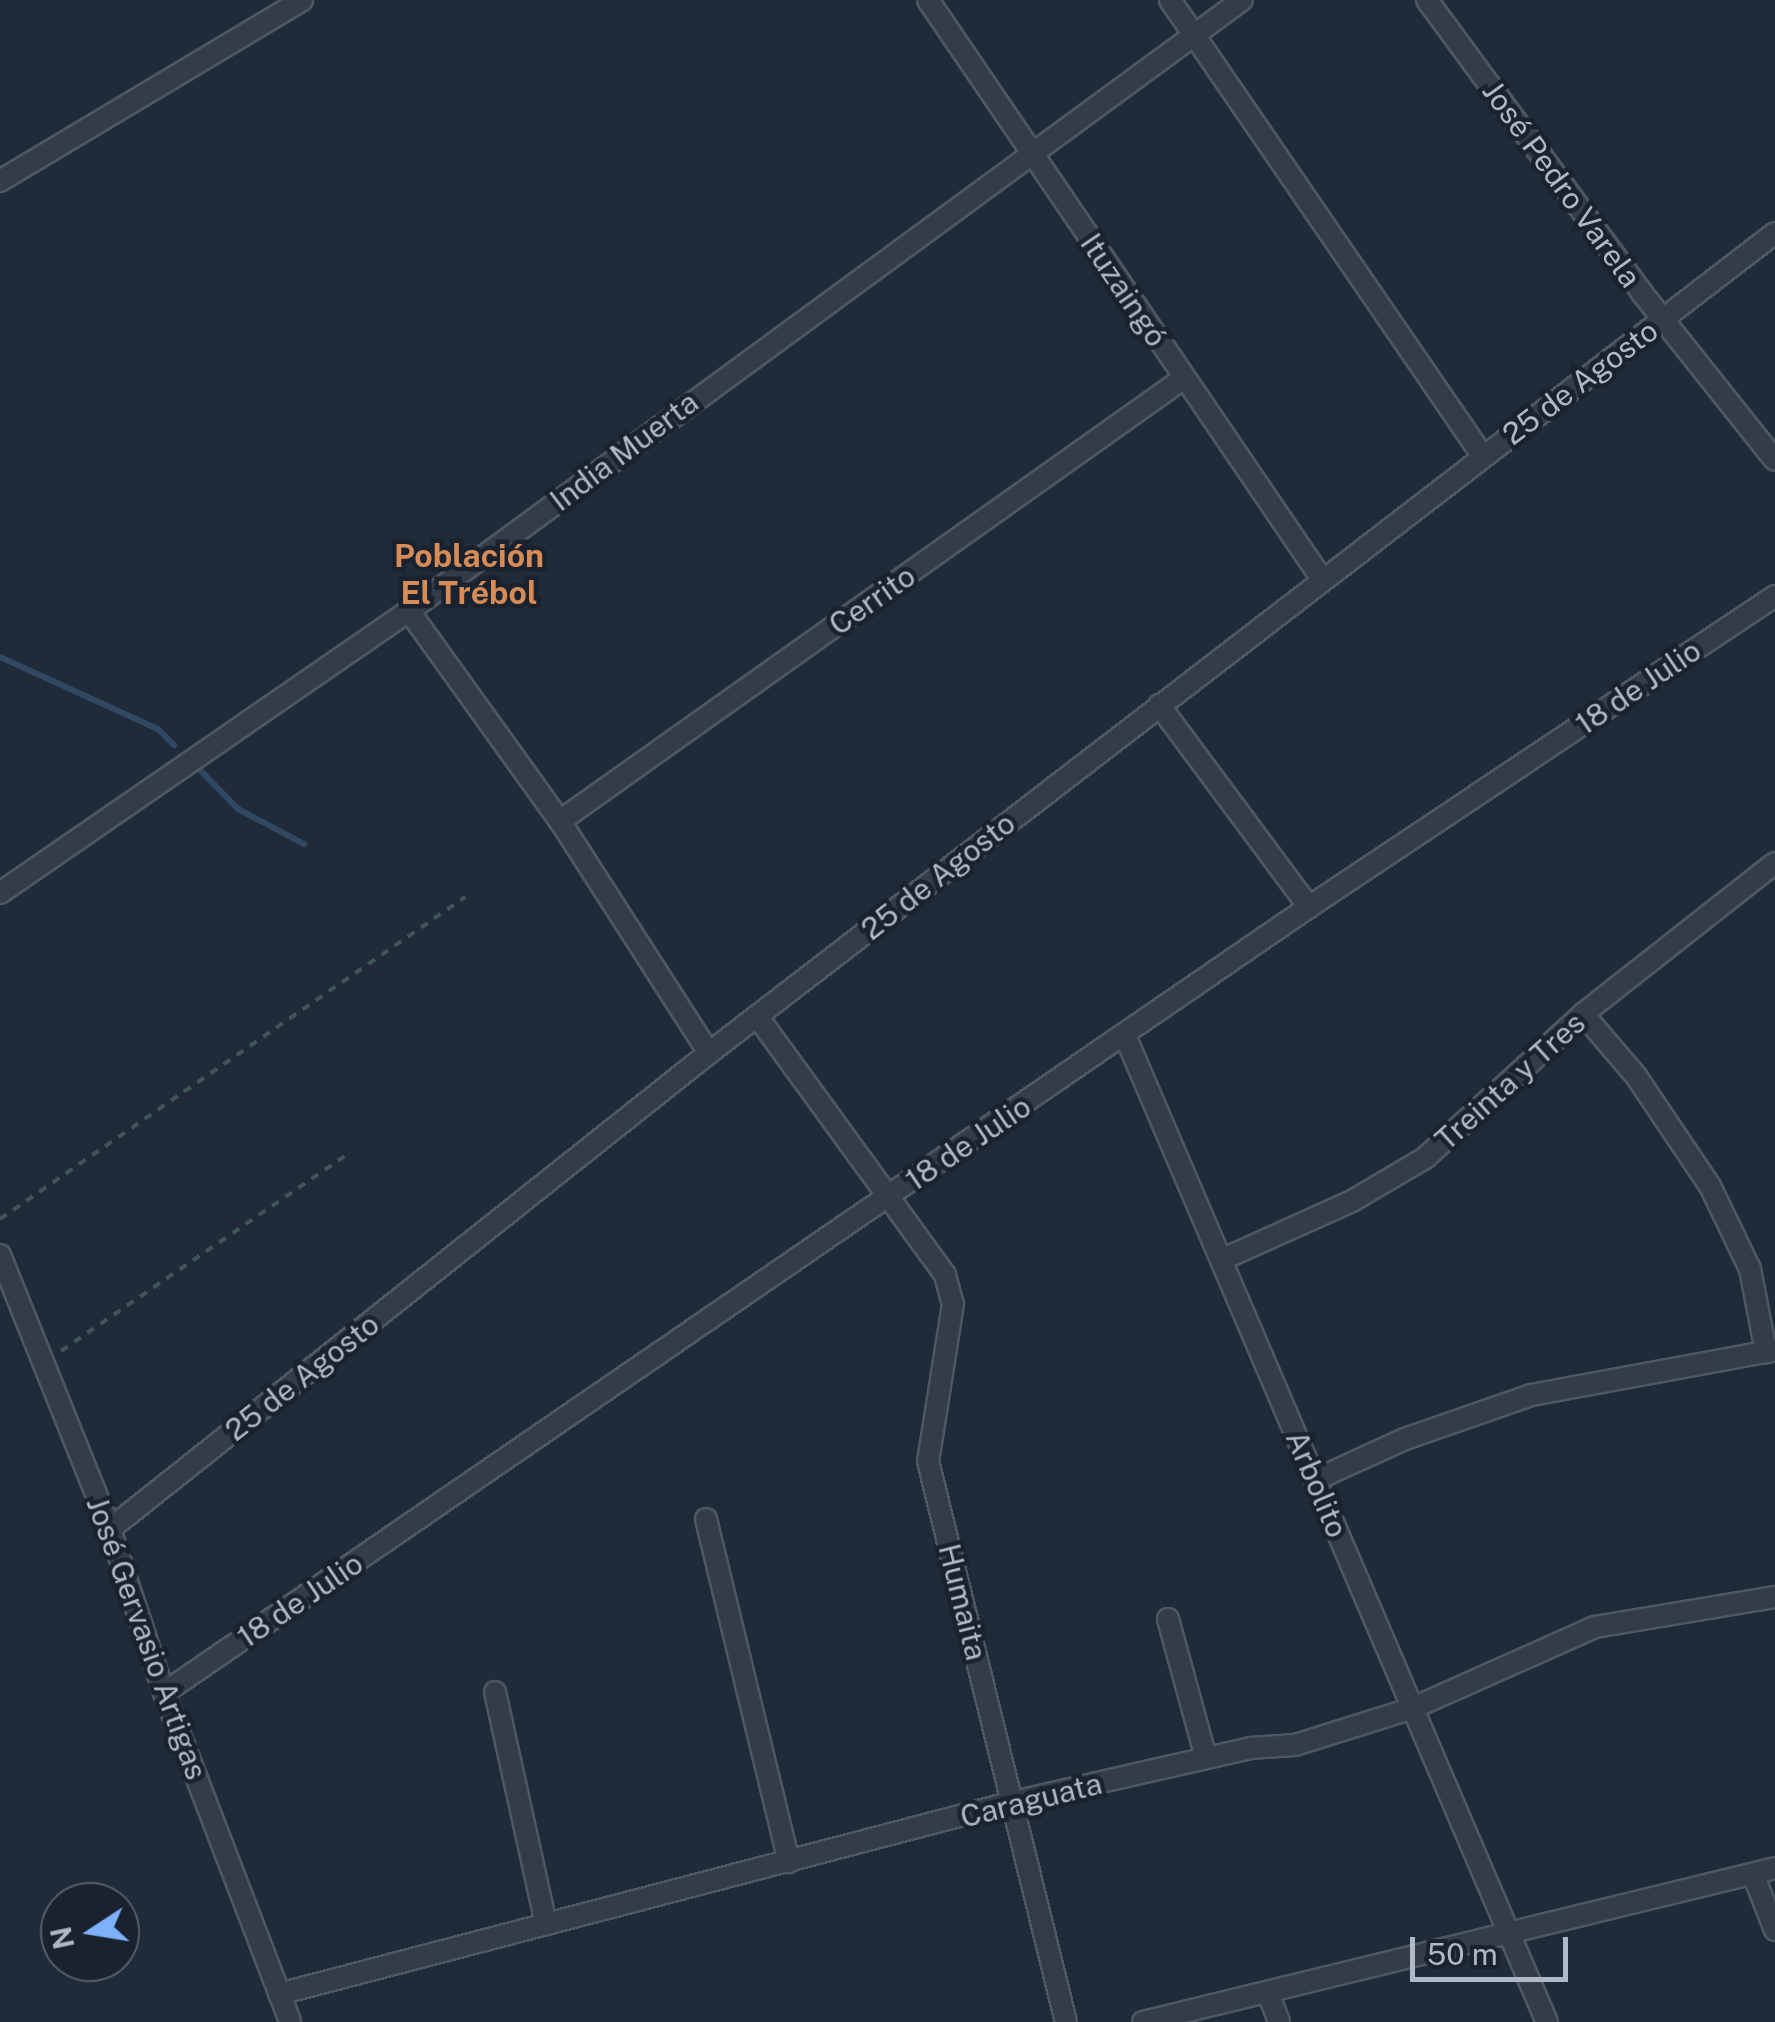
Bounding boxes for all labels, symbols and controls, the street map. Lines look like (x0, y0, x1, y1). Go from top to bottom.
street label: José Pedro Varela (1475, 73, 1649, 295)
street label: Ituzaingó (1073, 227, 1175, 353)
street label: 25 de Agosto (1495, 312, 1665, 452)
street label: India Muerta (543, 384, 705, 518)
district label: Población El Trébol (394, 538, 544, 613)
street label: Cerrito (822, 558, 922, 642)
street label: 18 de Julio (1568, 632, 1708, 742)
street label: 25 de Agosto (854, 805, 1022, 947)
street label: Treinta y Tres (1428, 1004, 1592, 1158)
street label: 18 de Julio (898, 1088, 1038, 1198)
street label: 25 de Agosto (218, 1306, 386, 1448)
street label: Arbolito (1278, 1425, 1356, 1543)
street label: José Gervasio Artigas (79, 1492, 215, 1784)
street label: Humaita (931, 1540, 995, 1664)
street label: 18 de Julio (230, 1545, 370, 1655)
street label: Caraguata (957, 1765, 1105, 1835)
north arrow (40, 1882, 140, 1982)
scale bar (1415, 1917, 1572, 1979)
text: N (44, 1924, 81, 1952)
text: 50 m (1427, 1936, 1498, 1972)

